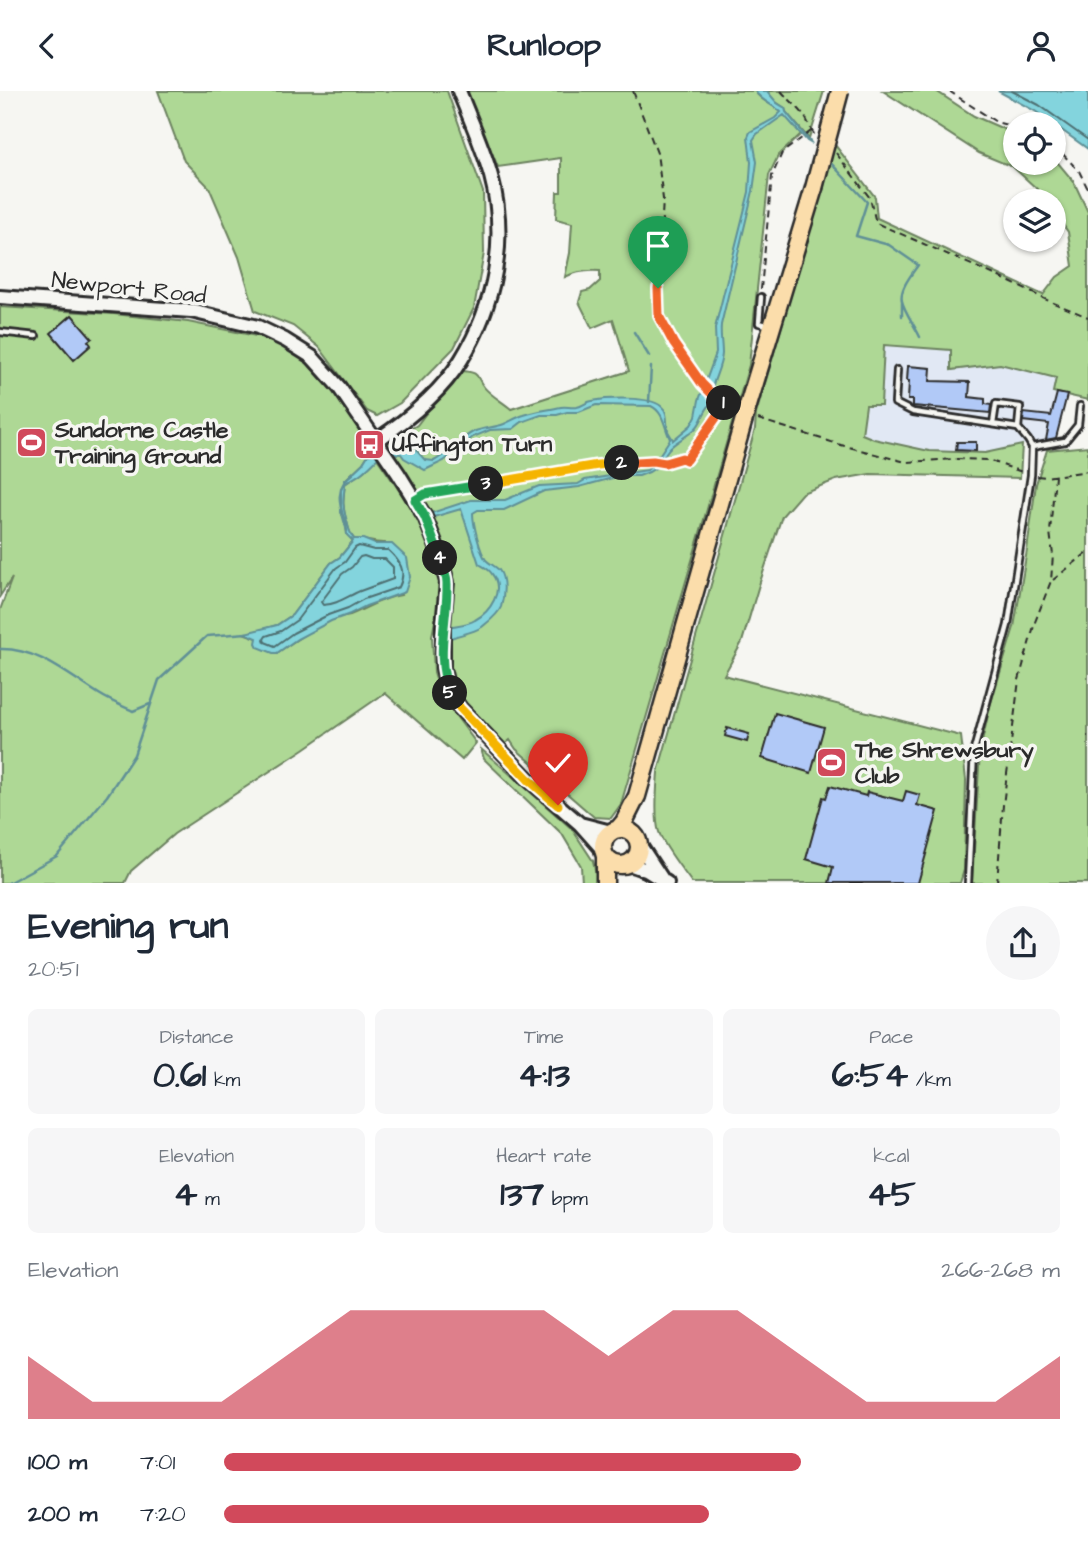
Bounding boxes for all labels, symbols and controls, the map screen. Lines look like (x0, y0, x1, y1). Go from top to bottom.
text: Runloop (487, 23, 601, 68)
icon: back (28, 27, 66, 65)
icon: person (1022, 27, 1060, 65)
map controls (1003, 112, 1066, 252)
button: locate (1003, 112, 1066, 175)
button: layers (1003, 189, 1066, 252)
pin (628, 216, 688, 288)
icon: arrive (639, 227, 677, 265)
street label: Newport Road (50, 264, 208, 312)
pin: 1 (706, 385, 742, 421)
text: 1 (722, 389, 725, 416)
place label: Sundorne Castle Training Ground (54, 414, 229, 473)
sports icon: Sundorne Castle Training Ground (15, 426, 49, 460)
bus stop icon: Uffington Turn (352, 427, 386, 461)
place label: Uffington Turn (392, 428, 553, 461)
pin: 2 (604, 445, 640, 481)
text: 2 (616, 449, 627, 476)
pin: 3 (468, 467, 504, 501)
text: 3 (481, 470, 490, 497)
pin: 4 (422, 540, 458, 575)
text: 4 (433, 544, 446, 571)
pin: 5 (433, 675, 468, 711)
text: 5 (443, 679, 456, 706)
pin (528, 733, 588, 805)
place label: The Shrewsbury Club (854, 734, 1034, 792)
icon: check (539, 744, 577, 782)
sports icon: The Shrewsbury Club (815, 746, 849, 780)
text: Evening run (28, 901, 229, 953)
button: share (986, 906, 1060, 980)
text: 20:51 (28, 953, 79, 985)
text: Distance (160, 1024, 234, 1051)
text: Time (524, 1024, 564, 1051)
text: Pace (869, 1024, 913, 1051)
text: 0.61 (153, 1051, 206, 1100)
text: 4:13 (518, 1051, 570, 1100)
text: 6:54 (832, 1051, 908, 1100)
text: km (206, 1067, 240, 1094)
text: /km (908, 1067, 951, 1094)
text: Elevation (159, 1143, 234, 1170)
text: Heart rate (496, 1143, 592, 1170)
text: kcal (873, 1143, 910, 1170)
text: 4 (174, 1170, 197, 1219)
text: 137 (500, 1170, 544, 1219)
text: 45 (867, 1170, 916, 1219)
text: m (197, 1186, 220, 1213)
text: bpm (544, 1186, 588, 1213)
text: Elevation (28, 1254, 119, 1286)
text: 266–268 m (941, 1254, 1060, 1286)
text: 100 m (28, 1446, 87, 1478)
text: 7:01 (140, 1446, 175, 1478)
text: 200 m (28, 1498, 97, 1530)
text: 7:20 (140, 1498, 186, 1530)

